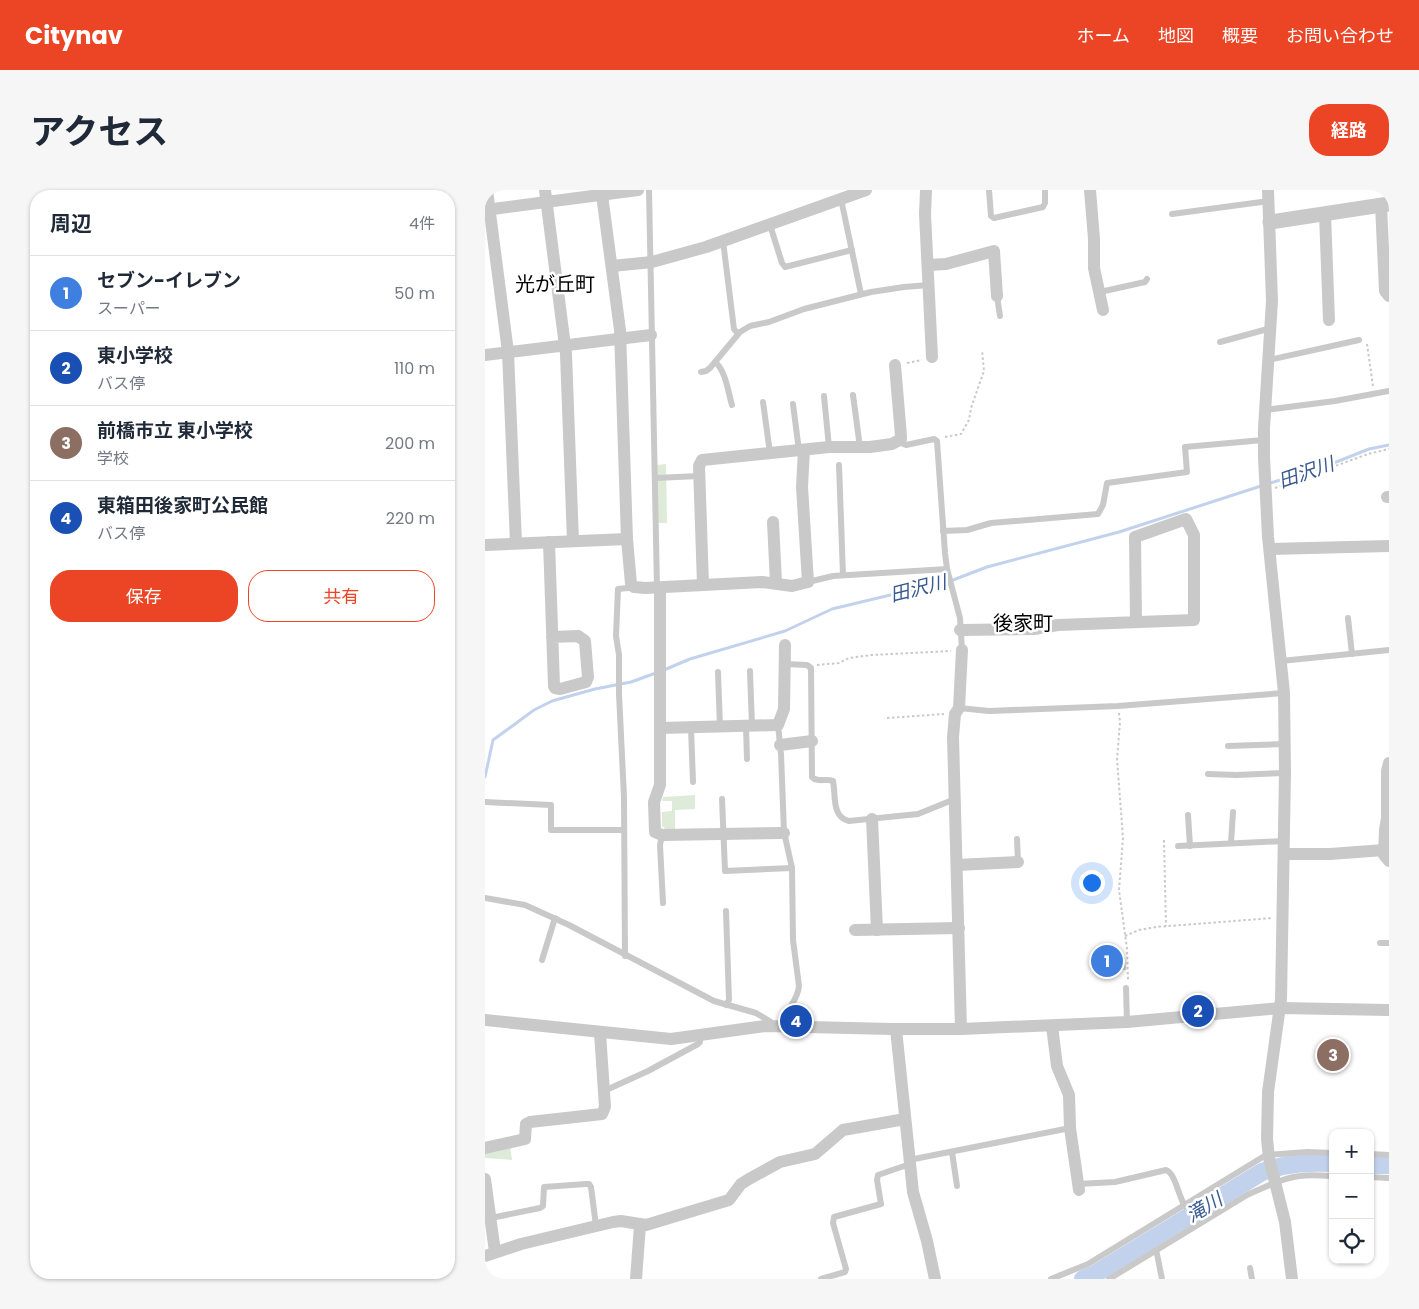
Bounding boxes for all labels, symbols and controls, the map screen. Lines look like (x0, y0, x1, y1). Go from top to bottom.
text: Citynav (25, 19, 123, 52)
text: ホーム (1077, 23, 1130, 48)
text: 地図 (1158, 23, 1194, 48)
text: 概要 (1222, 23, 1258, 48)
text: お問い合わせ (1286, 23, 1394, 48)
button: 経路 (1309, 104, 1389, 156)
text: アクセス (30, 107, 168, 156)
text: 周辺 (50, 209, 92, 238)
text: 4件 (409, 212, 435, 235)
text: セブン-イレブン (97, 267, 241, 294)
district label: 光が丘町 (515, 270, 595, 298)
text: 1 (63, 282, 69, 305)
text: 50 m (394, 282, 435, 305)
text: スーパー (97, 297, 161, 320)
text: 東小学校 (97, 342, 173, 369)
text: 2 (61, 357, 71, 380)
text: 110 m (394, 357, 435, 380)
text: バス停 (97, 372, 145, 395)
text: 前橋市立 東小学校 (97, 417, 253, 444)
text: 3 (61, 432, 71, 455)
text: 200 m (385, 432, 435, 455)
text: 学校 (97, 447, 129, 470)
water label: 田沢川 (1275, 450, 1339, 495)
text: 東箱田後家町公民館 (97, 492, 268, 519)
text: 4 (61, 507, 71, 530)
text: 220 m (386, 507, 435, 530)
text: バス停 (97, 522, 145, 545)
water label: 田沢川 (887, 568, 951, 608)
button: 保存 (50, 570, 238, 622)
button: 共有 (248, 570, 435, 622)
district label: 後家町 (993, 609, 1053, 637)
your location (1079, 870, 1105, 896)
pin: 1 (1091, 942, 1123, 980)
pin: 2 (1182, 992, 1214, 1030)
pin: 4 (780, 1002, 812, 1040)
pin: 3 (1317, 1036, 1349, 1074)
map controls (1329, 1129, 1374, 1264)
button: + (1329, 1129, 1374, 1174)
button: − (1329, 1174, 1374, 1219)
water label: 滝川 (1181, 1185, 1229, 1229)
button: locate (1329, 1219, 1374, 1264)

